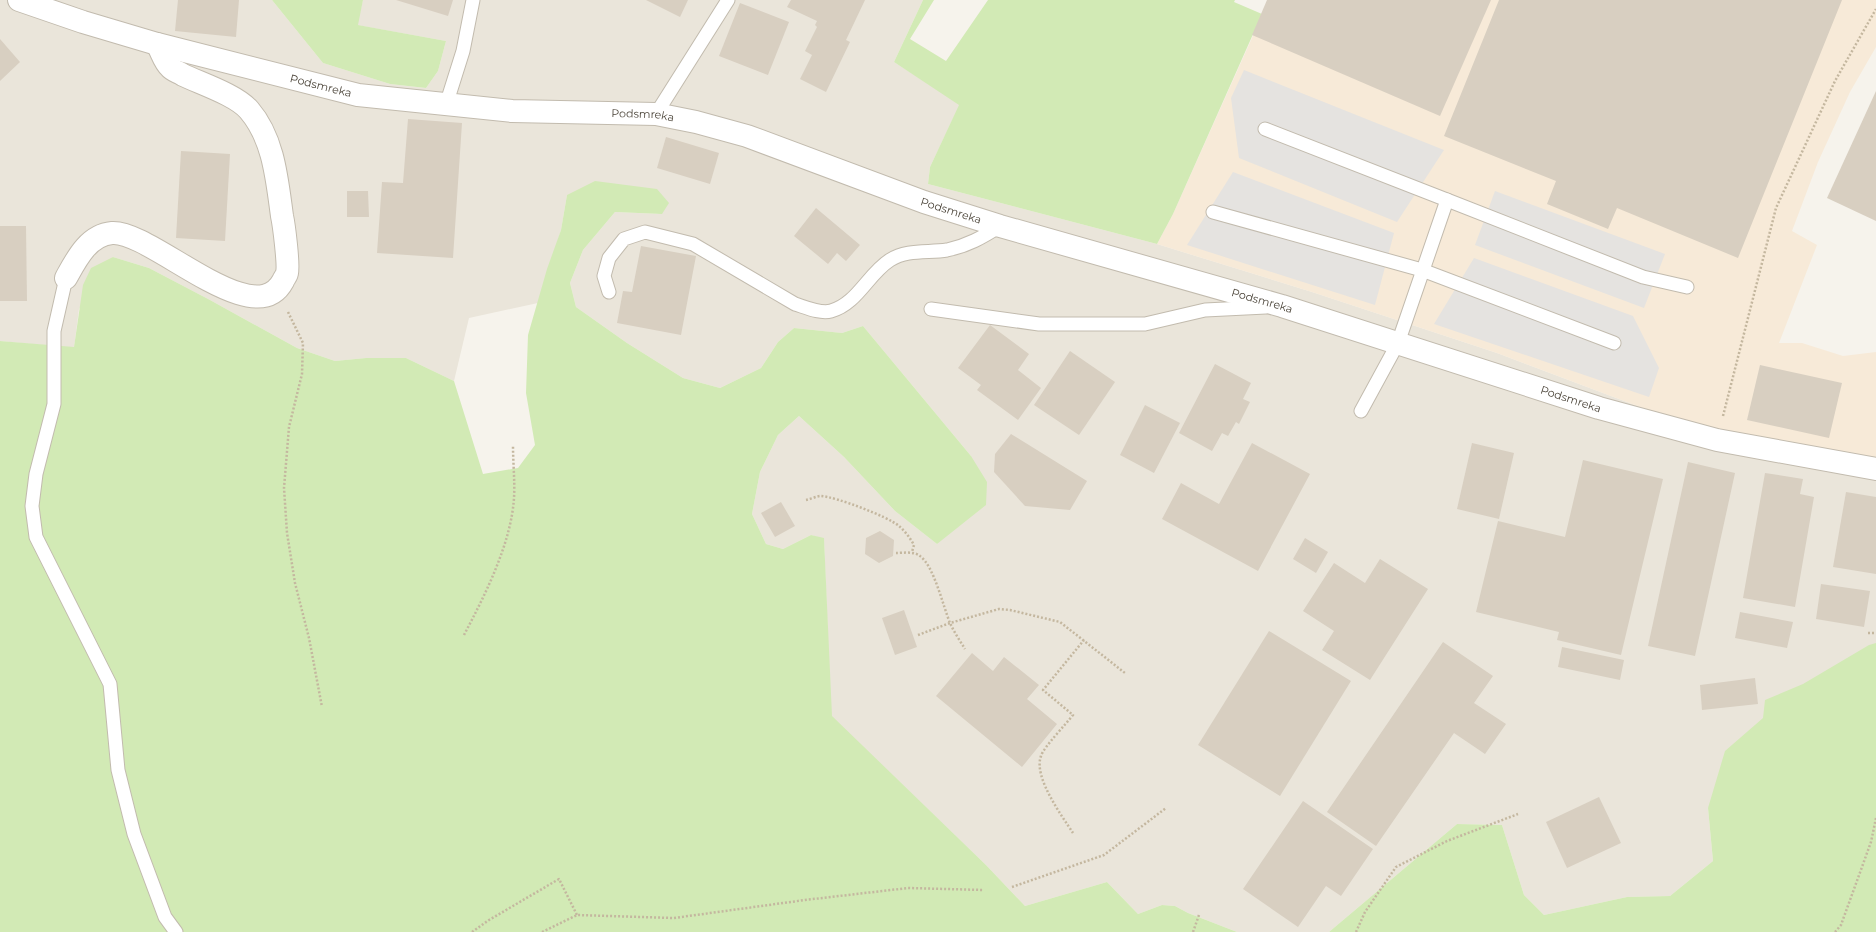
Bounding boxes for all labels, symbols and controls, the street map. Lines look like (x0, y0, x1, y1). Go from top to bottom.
street label: Podsmreka (289, 71, 353, 100)
street label: Podsmreka (611, 106, 675, 124)
street label: Podsmreka (919, 194, 983, 227)
street label: Podsmreka (1230, 285, 1295, 316)
street label: Podsmreka (1539, 383, 1603, 415)

